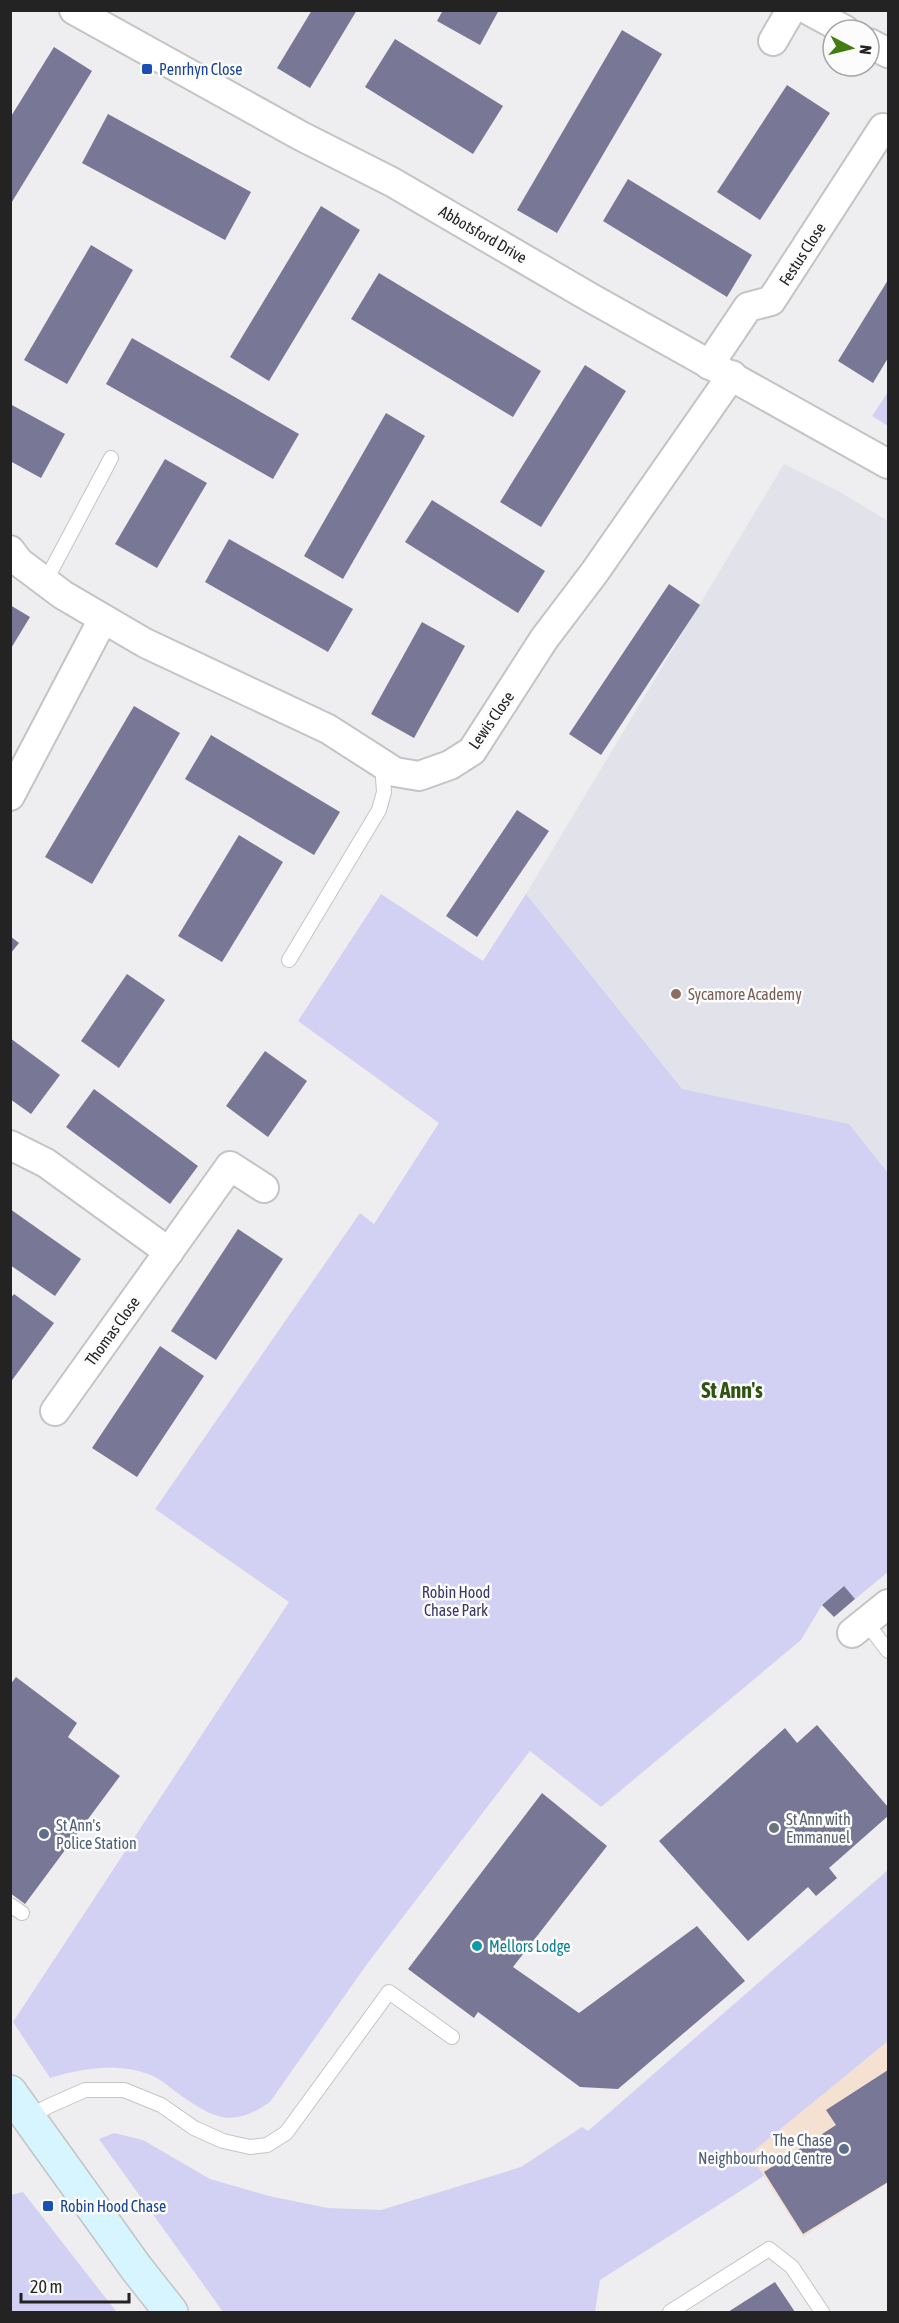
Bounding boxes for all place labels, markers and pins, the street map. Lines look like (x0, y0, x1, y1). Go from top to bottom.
place label: Penrhyn Close (159, 60, 242, 79)
marker: Penrhyn Close (140, 62, 154, 76)
place label: Sycamore Academy (688, 985, 802, 1004)
marker: Sycamore Academy (669, 987, 683, 1001)
place label: St Ann with Emmanuel (786, 1810, 851, 1846)
place label: St Ann's Police Station (56, 1816, 137, 1852)
marker: St Ann with Emmanuel (767, 1821, 781, 1835)
marker: St Ann's Police Station (37, 1827, 51, 1841)
place label: Mellors Lodge (489, 1937, 571, 1956)
marker: Mellors Lodge (470, 1939, 484, 1953)
place label: The Chase Neighbourhood Centre (698, 2131, 832, 2168)
marker: The Chase Neighbourhood Centre (837, 2142, 851, 2156)
place label: Robin Hood Chase (60, 2197, 166, 2215)
marker: Robin Hood Chase (41, 2199, 55, 2213)

